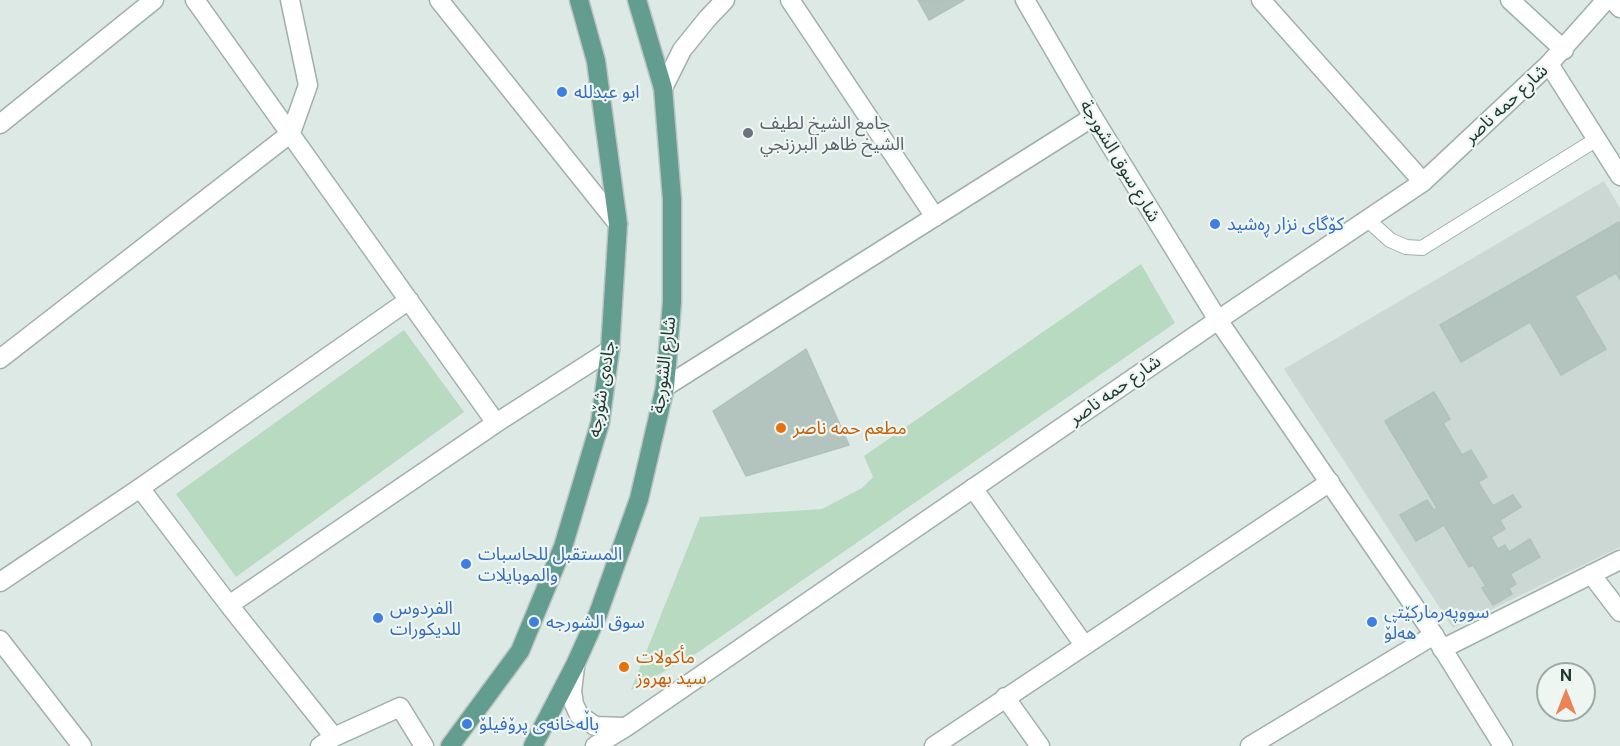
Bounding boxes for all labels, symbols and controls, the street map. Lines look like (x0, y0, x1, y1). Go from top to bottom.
street label: شارع حمه ناصر (1459, 60, 1553, 148)
place label: ابو عبدلله (574, 81, 640, 103)
marker: ابو عبدلله (555, 85, 569, 99)
street label: شارع سوق الشورجة (1075, 96, 1165, 226)
place label: جامع الشيخ لطيف الشيخ ظاهر البرزنجي (760, 112, 904, 154)
marker: جامع الشيخ لطيف الشيخ ظاهر البرزنجي (741, 126, 755, 140)
place label: کۆگای نزار ڕەشید (1227, 213, 1344, 235)
marker: کۆگای نزار ڕەشید (1208, 217, 1222, 231)
street label: شارع الشورجة (647, 315, 681, 415)
street label: جادەی شۆرجە (584, 339, 620, 439)
street label: شارع حمه ناصر (1065, 350, 1165, 430)
place label: مطعم حمه ناصر (793, 417, 907, 439)
marker: مطعم حمه ناصر (774, 421, 788, 435)
place label: المستقبل للحاسبات والموبايلات (478, 543, 622, 586)
marker: المستقبل للحاسبات والموبايلات (459, 557, 473, 571)
place label: الفردوس للديكورات (390, 597, 461, 640)
place label: سووپەرمارکێتی هەڵۆ (1384, 601, 1489, 644)
marker: الفردوس للديكورات (371, 611, 385, 625)
place label: سوق الشورجه (546, 611, 645, 633)
marker: سوق الشورجه (527, 615, 541, 629)
marker: سووپەرمارکێتی هەڵۆ (1365, 615, 1379, 629)
place label: مأكولات سيد بهروز (636, 646, 707, 688)
marker: مأكولات سيد بهروز (617, 660, 631, 674)
north arrow (1536, 662, 1596, 722)
text: N (1560, 666, 1572, 685)
place label: باڵەخانەی پرۆفیلۆ (479, 713, 599, 735)
marker: باڵەخانەی پرۆفیلۆ (460, 717, 474, 731)

